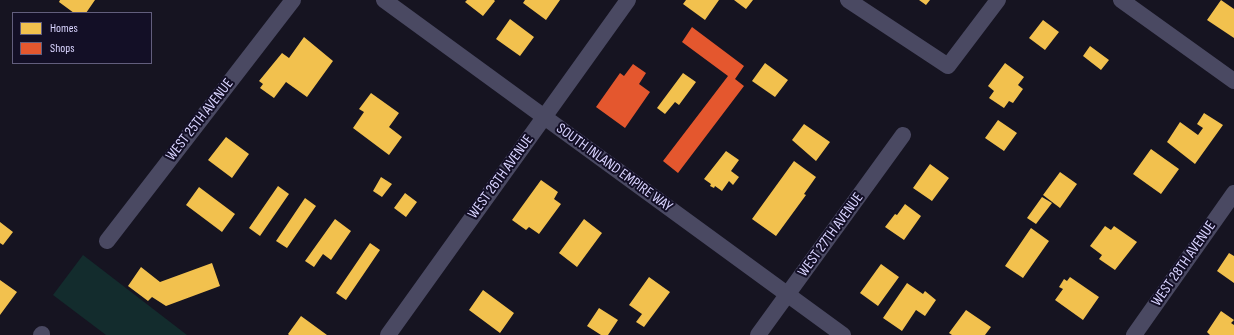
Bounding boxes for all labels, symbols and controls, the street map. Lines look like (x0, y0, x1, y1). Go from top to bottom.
legend (12, 12, 152, 64)
text: Homes (50, 21, 78, 36)
text: Shops (50, 41, 75, 56)
street label: WEST 25TH AVENUE (162, 75, 238, 165)
street label: SOUTH INLAND EMPIRE WAY (553, 120, 675, 216)
street label: WEST 26TH AVENUE (464, 131, 538, 223)
street label: WEST 27TH AVENUE (794, 189, 868, 281)
street label: WEST 28TH AVENUE (1148, 218, 1220, 310)

